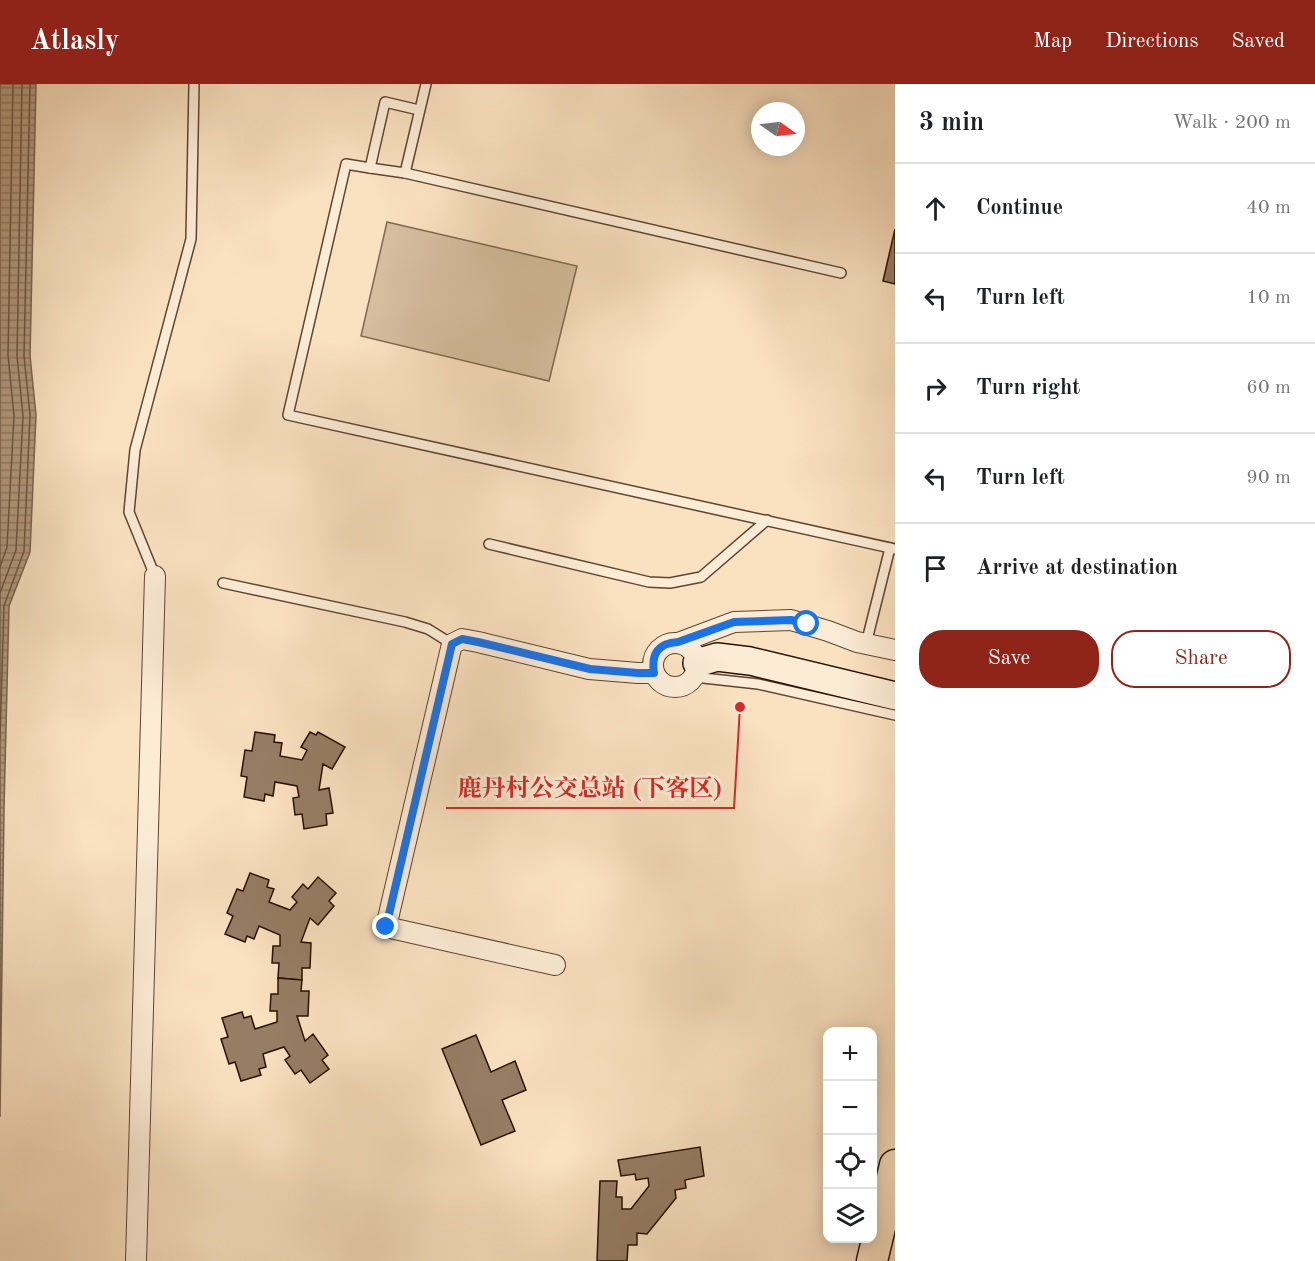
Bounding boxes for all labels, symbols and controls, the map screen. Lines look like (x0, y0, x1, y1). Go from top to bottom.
text: Atlasly (30, 28, 120, 56)
text: Map (1033, 31, 1072, 52)
text: Directions (1105, 31, 1199, 52)
text: Saved (1232, 31, 1285, 52)
north arrow (751, 102, 805, 156)
text: 3 min (919, 110, 984, 136)
text: Walk · 200 m (1172, 113, 1291, 133)
icon: ahead (919, 192, 952, 225)
text: Continue (976, 197, 1063, 219)
text: 40 m (1246, 198, 1291, 218)
icon: left (919, 282, 952, 315)
text: Turn left (976, 287, 1065, 309)
text: 10 m (1246, 288, 1291, 308)
icon: right (919, 372, 952, 405)
text: Turn right (976, 377, 1080, 399)
text: 60 m (1246, 378, 1291, 398)
icon: left (919, 462, 952, 495)
text: Turn left (976, 467, 1065, 489)
text: 90 m (1246, 468, 1291, 488)
icon: arrive (919, 552, 952, 585)
text: Arrive at destination (976, 557, 1178, 579)
route start (793, 610, 819, 636)
button: Save (919, 630, 1099, 688)
button: Share (1111, 630, 1291, 688)
callout: 鹿丹村公交总站 (下客区) (446, 766, 734, 808)
text: 鹿丹村公交总站 (下客区) (458, 775, 722, 802)
route end (372, 913, 398, 939)
map controls (823, 1027, 877, 1243)
button: + (823, 1027, 877, 1081)
button: − (823, 1081, 877, 1135)
button: locate (823, 1135, 877, 1189)
button: layers (823, 1189, 877, 1243)

